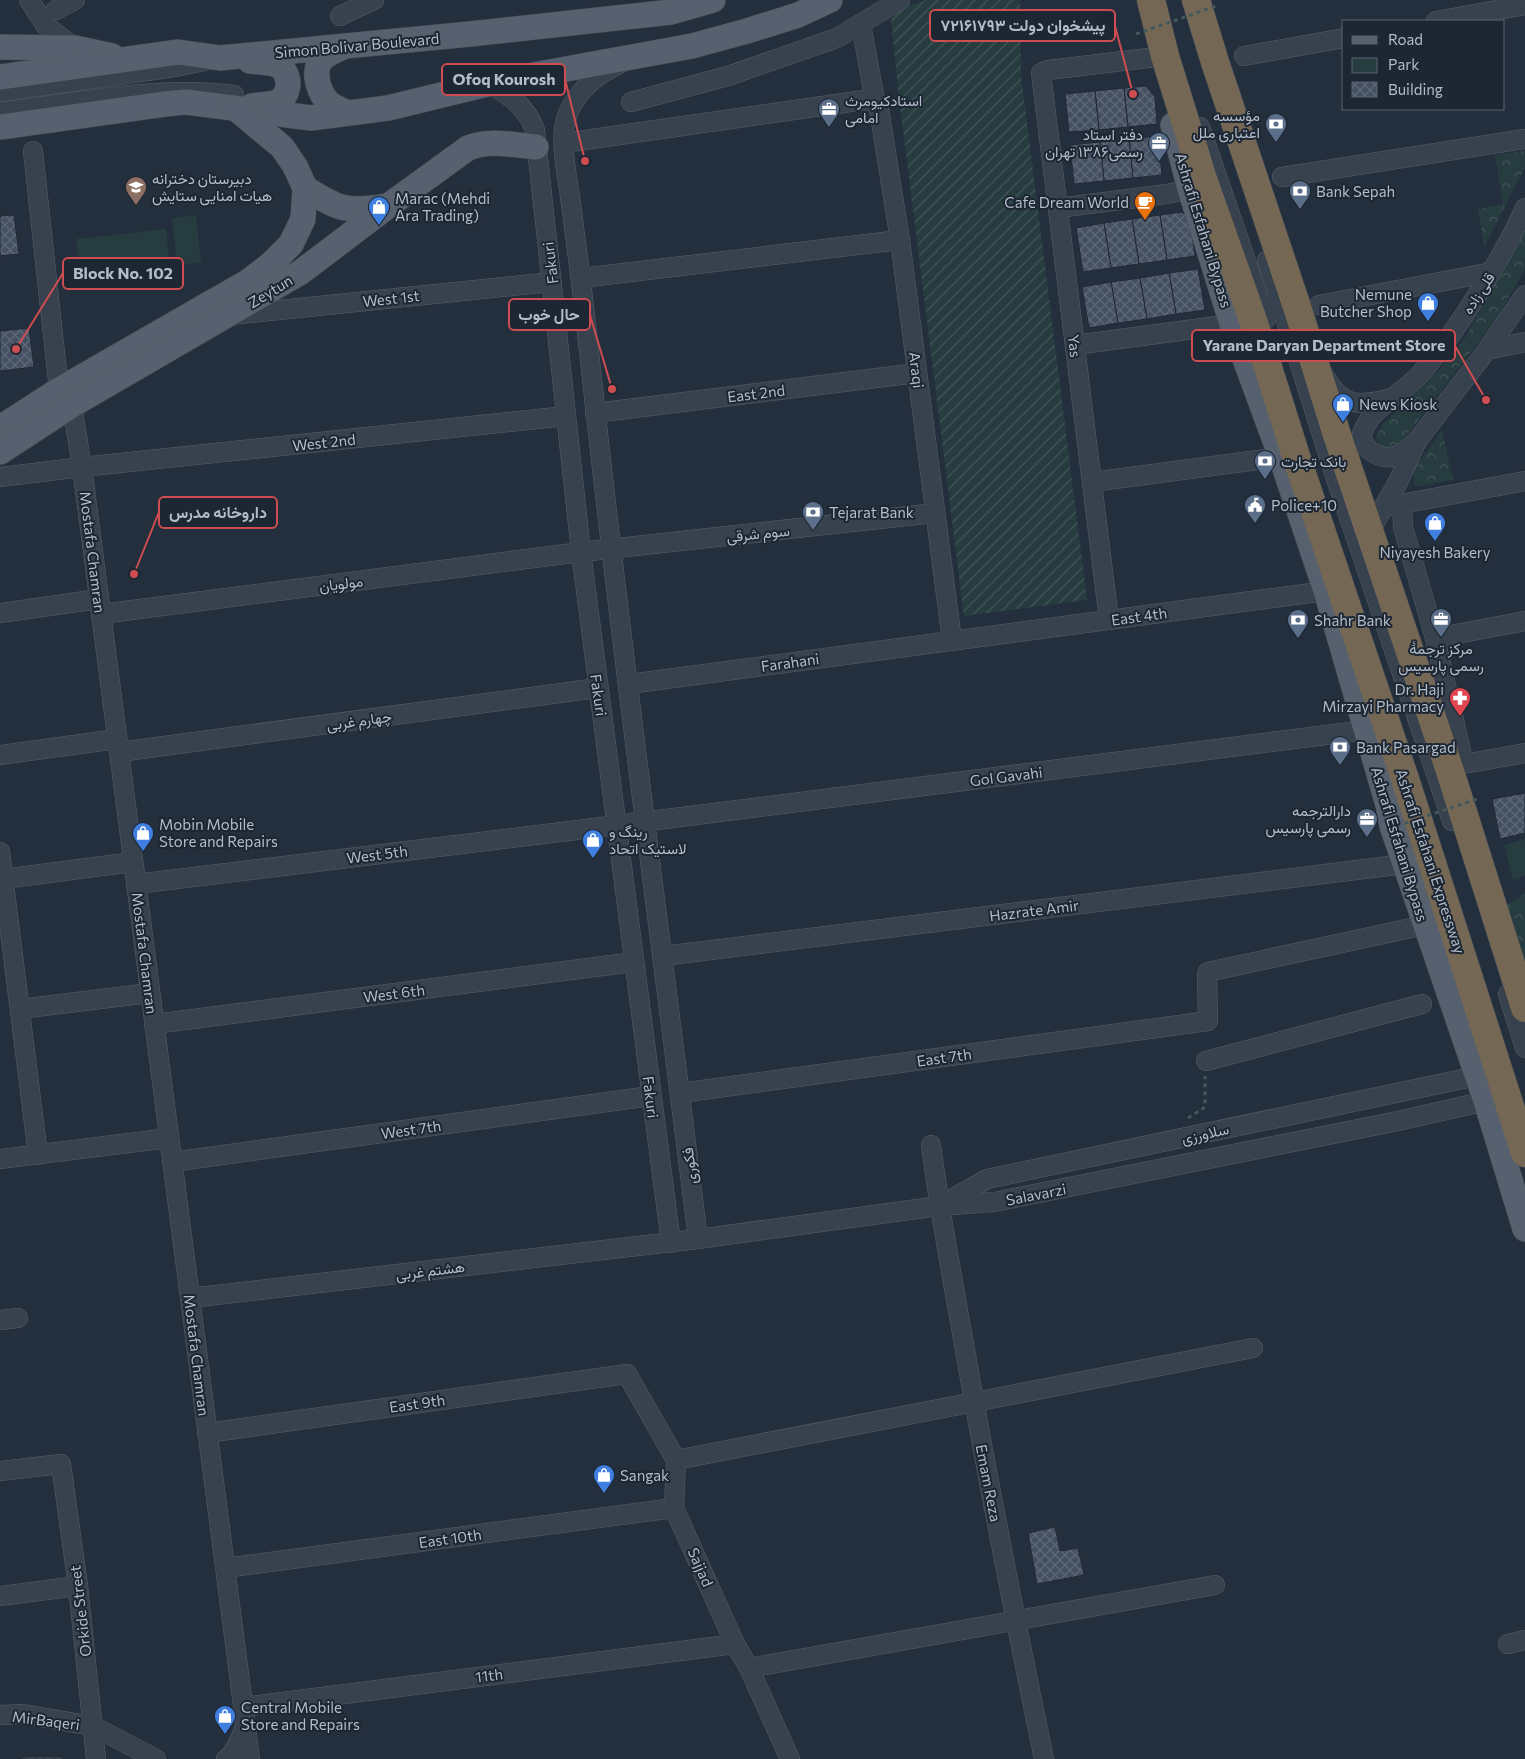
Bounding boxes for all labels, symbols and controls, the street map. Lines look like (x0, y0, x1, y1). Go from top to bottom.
callout: پیشخوان دولت ۷۲۱۶۱۷۹۳ (930, 10, 1115, 41)
text: پیشخوان دولت ۷۲۱۶۱۷۹۳ (941, 15, 1106, 37)
legend (1342, 20, 1505, 110)
street label: Simon Bolivar Boulevard (274, 29, 440, 61)
text: Road (1388, 30, 1423, 48)
text: Park (1388, 55, 1419, 73)
callout: Ofoq Kourosh (442, 64, 565, 95)
text: Ofoq Kourosh (452, 69, 556, 88)
text: Building (1388, 80, 1443, 98)
place label: استادکیومرث امامی (845, 91, 922, 128)
office icon: استادکیومرث امامی (817, 97, 841, 128)
place label: مؤسسه اعتباری ملل (1193, 106, 1260, 143)
bank icon: مؤسسه اعتباری ملل (1264, 112, 1288, 143)
place label: دفتر استاد رسمی۱۳۸۶ تهران (1045, 125, 1143, 162)
office icon: دفتر استاد رسمی۱۳۸۶ تهران (1147, 131, 1171, 162)
street label: Ashrafi Esfahani Bypass (1172, 150, 1236, 310)
place label: دبیرستان دخترانه هیات امنایی ستایش (152, 169, 272, 206)
school or university icon: دبیرستان دخترانه هیات امنایی ستایش (124, 175, 148, 206)
bank icon: Bank Sepah (1288, 179, 1312, 210)
place label: Bank Sepah (1316, 182, 1395, 200)
place label: Marac (Mehdi Ara Trading) (395, 189, 490, 224)
cafe icon: Cafe Dream World (1133, 190, 1157, 221)
place label: Cafe Dream World (1004, 193, 1129, 211)
shop icon: Marac (Mehdi Ara Trading) (367, 195, 391, 226)
street label: Fakuri (538, 241, 562, 285)
callout: Block No. 102 (63, 258, 183, 289)
text: Block No. 102 (73, 263, 173, 282)
street label: قلی زاده (1458, 269, 1500, 318)
street label: Zeytun (244, 271, 296, 311)
place label: Nemune Butcher Shop (1320, 285, 1412, 320)
street label: West 1st (362, 286, 420, 310)
shop icon: Nemune Butcher Shop (1416, 291, 1440, 322)
callout: حال خوب (509, 299, 590, 330)
text: حال خوب (518, 304, 580, 325)
callout: Yarane Daryan Department Store (1192, 330, 1455, 361)
street label: Yas (1065, 334, 1085, 359)
text: Yarane Daryan Department Store (1203, 335, 1445, 354)
street label: Araqi (906, 351, 928, 389)
street label: East 2nd (726, 381, 786, 405)
shop icon: News Kiosk (1331, 392, 1355, 423)
place label: News Kiosk (1359, 395, 1437, 413)
street label: West 2nd (291, 430, 357, 454)
bank icon: بانک تجارت (1253, 449, 1277, 480)
place label: بانک تجارت (1281, 452, 1346, 471)
street label: Mostafa Chamran (77, 490, 109, 614)
public building icon: Police+10 (1243, 493, 1267, 524)
place label: Police+10 (1271, 496, 1337, 514)
callout: داروخانه مدرس (159, 497, 277, 528)
bank icon: Tejarat Bank (801, 500, 825, 531)
text: داروخانه مدرس (169, 502, 267, 523)
place label: Tejarat Bank (829, 503, 914, 521)
shop icon: Niyayesh Bakery (1423, 511, 1447, 542)
street label: سوم شرقی (725, 521, 791, 547)
place label: Niyayesh Bakery (1379, 543, 1491, 561)
street label: مولویان (318, 571, 364, 596)
street label: East 4th (1110, 603, 1168, 629)
office icon: مرکز ترجمهٔ رسمی پارسیس (1429, 607, 1453, 638)
bank icon: Shahr Bank (1286, 608, 1310, 639)
place label: Shahr Bank (1314, 611, 1391, 629)
place label: مرکز ترجمهٔ رسمی پارسیس (1398, 639, 1484, 676)
street label: Farahani (760, 649, 820, 675)
street label: Fakuri (587, 673, 611, 717)
place label: Dr. Haji Mirzayi Pharmacy (1322, 680, 1444, 715)
pharmacy icon: Dr. Haji Mirzayi Pharmacy (1448, 686, 1472, 717)
street label: چهارم غربی (325, 706, 393, 735)
bank icon: Bank Pasargad (1328, 735, 1352, 766)
place label: Bank Pasargad (1356, 738, 1456, 756)
street label: Gol Gavahi (969, 763, 1043, 789)
street label: Ashrafi Esfahani Bypass (1368, 764, 1432, 924)
street label: Ashrafi Esfahani Expressway (1393, 766, 1470, 956)
place label: دارالترجمه رسمی پارسیس (1265, 801, 1351, 838)
office icon: دارالترجمه رسمی پارسیس (1355, 807, 1379, 838)
place label: Mobin Mobile Store and Repairs (159, 815, 278, 850)
shop icon: Mobin Mobile Store and Repairs (131, 821, 155, 852)
place label: رینگ و لاستیک اتحاد (609, 822, 687, 858)
shop icon: رینگ و لاستیک اتحاد (581, 828, 605, 859)
street label: West 5th (345, 841, 409, 867)
street label: Mostafa Chamran (129, 891, 161, 1015)
street label: Hazrate Amir (988, 896, 1080, 924)
street label: West 6th (362, 980, 426, 1006)
street label: East 7th (915, 1044, 973, 1070)
street label: Fakuri (639, 1075, 663, 1119)
street label: West 7th (380, 1116, 442, 1142)
street label: سلاورزی (1180, 1119, 1231, 1149)
street label: فکوری (678, 1146, 702, 1185)
street label: Salavarzi (1004, 1179, 1068, 1209)
street label: هشتم غربی (394, 1257, 466, 1285)
street label: Mostafa Chamran (181, 1293, 213, 1417)
street label: East 9th (388, 1390, 446, 1416)
street label: Emam Reza (973, 1443, 1005, 1523)
shop icon: Sangak (592, 1463, 616, 1494)
place label: Sangak (620, 1466, 669, 1484)
street label: East 10th (417, 1525, 483, 1551)
street label: Sajjad (684, 1545, 718, 1589)
street label: Orkide Street (65, 1564, 95, 1658)
street label: 11th (474, 1664, 504, 1686)
place label: Central Mobile Store and Repairs (241, 1698, 360, 1733)
shop icon: Central Mobile Store and Repairs (213, 1704, 237, 1735)
street label: MirBaqeri (11, 1707, 81, 1733)

